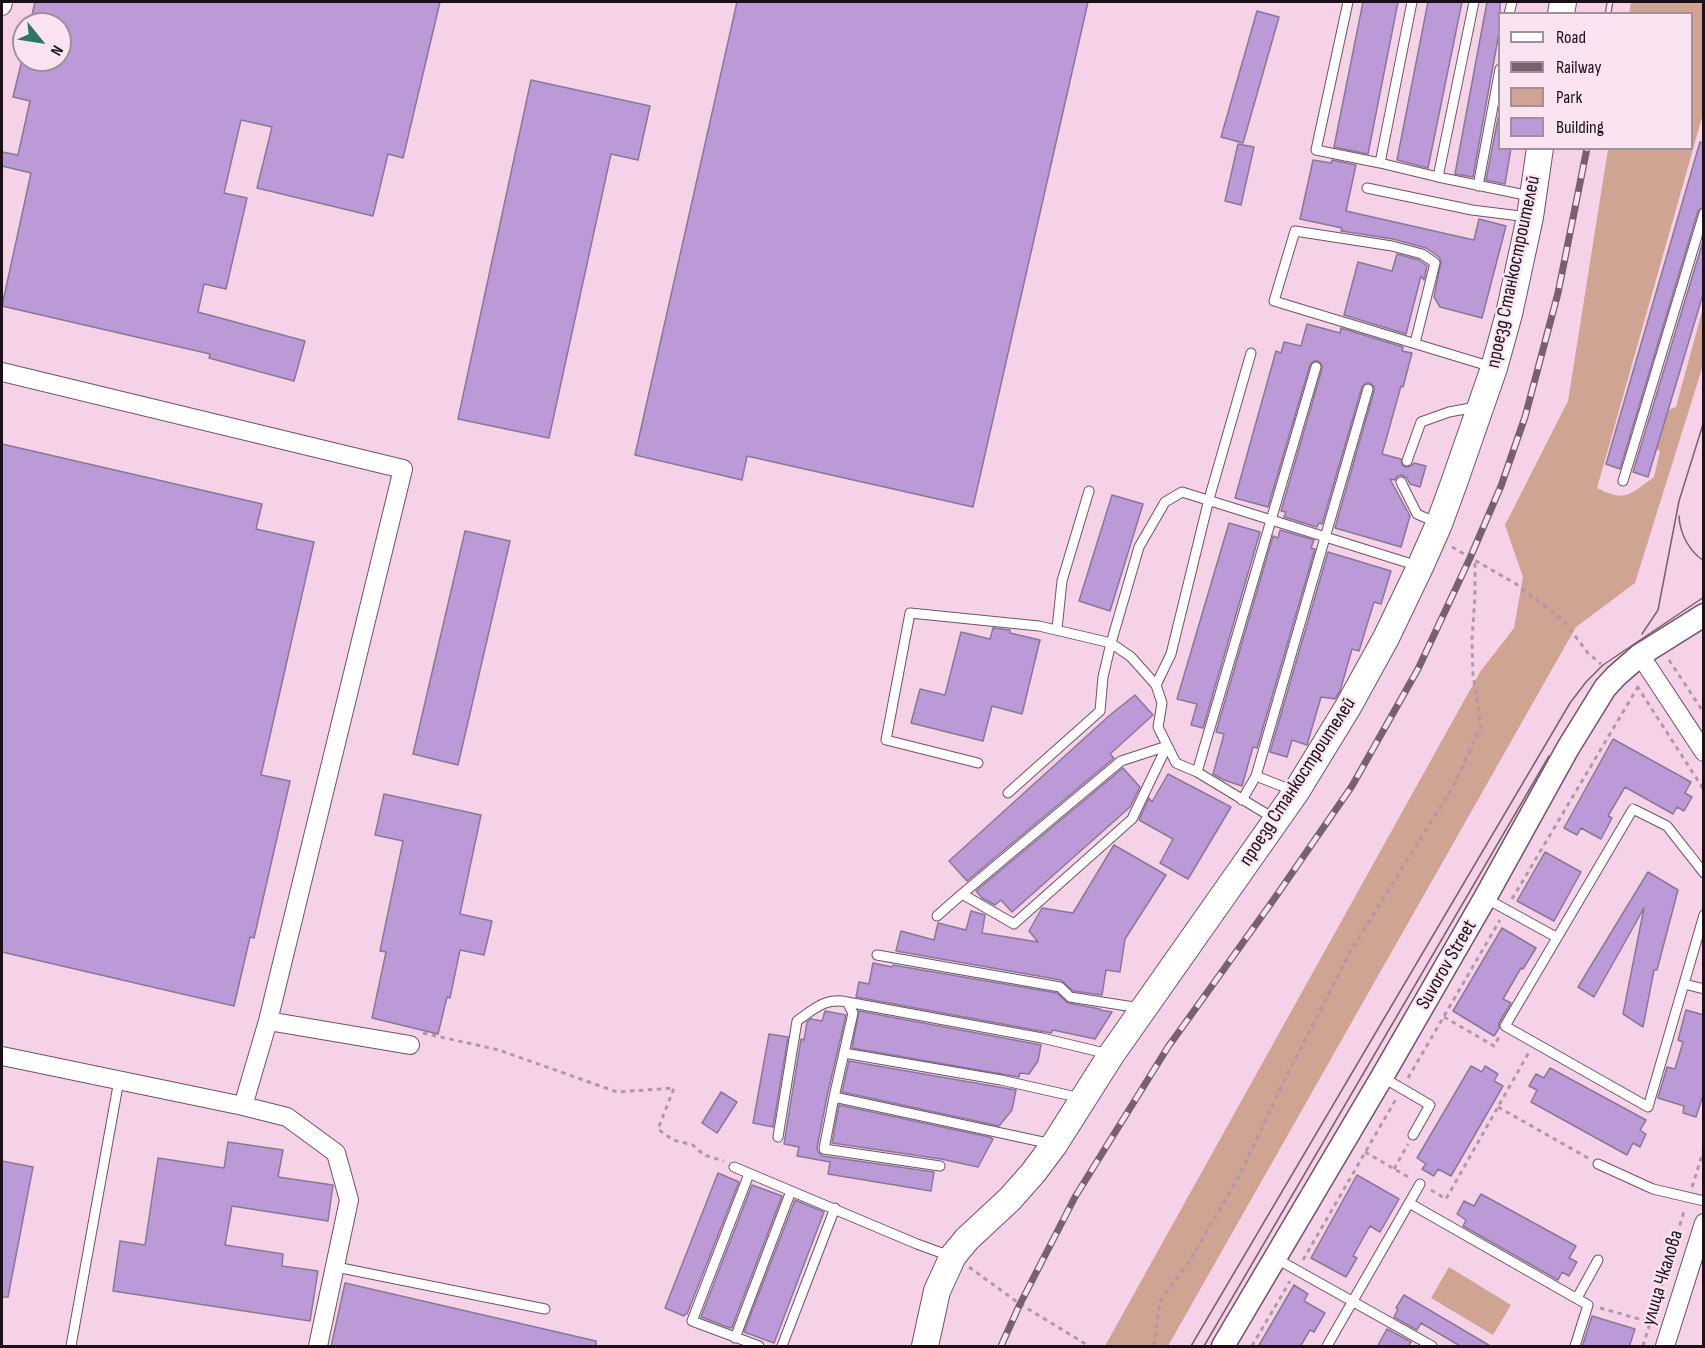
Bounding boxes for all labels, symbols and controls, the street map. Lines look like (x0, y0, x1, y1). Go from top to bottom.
north arrow (12, 12, 72, 72)
legend (1498, 12, 1693, 150)
text: Road (1556, 27, 1586, 48)
text: N (46, 42, 67, 59)
text: Railway (1556, 57, 1601, 78)
text: Park (1556, 87, 1582, 108)
text: Building (1556, 117, 1604, 138)
street label: проезд Станкостроителей (1482, 174, 1546, 370)
street label: проезд Станкостроителей (1235, 693, 1361, 871)
street label: Suvorov Street (1412, 916, 1482, 1014)
street label: улица Чкалова (1637, 1227, 1689, 1329)

